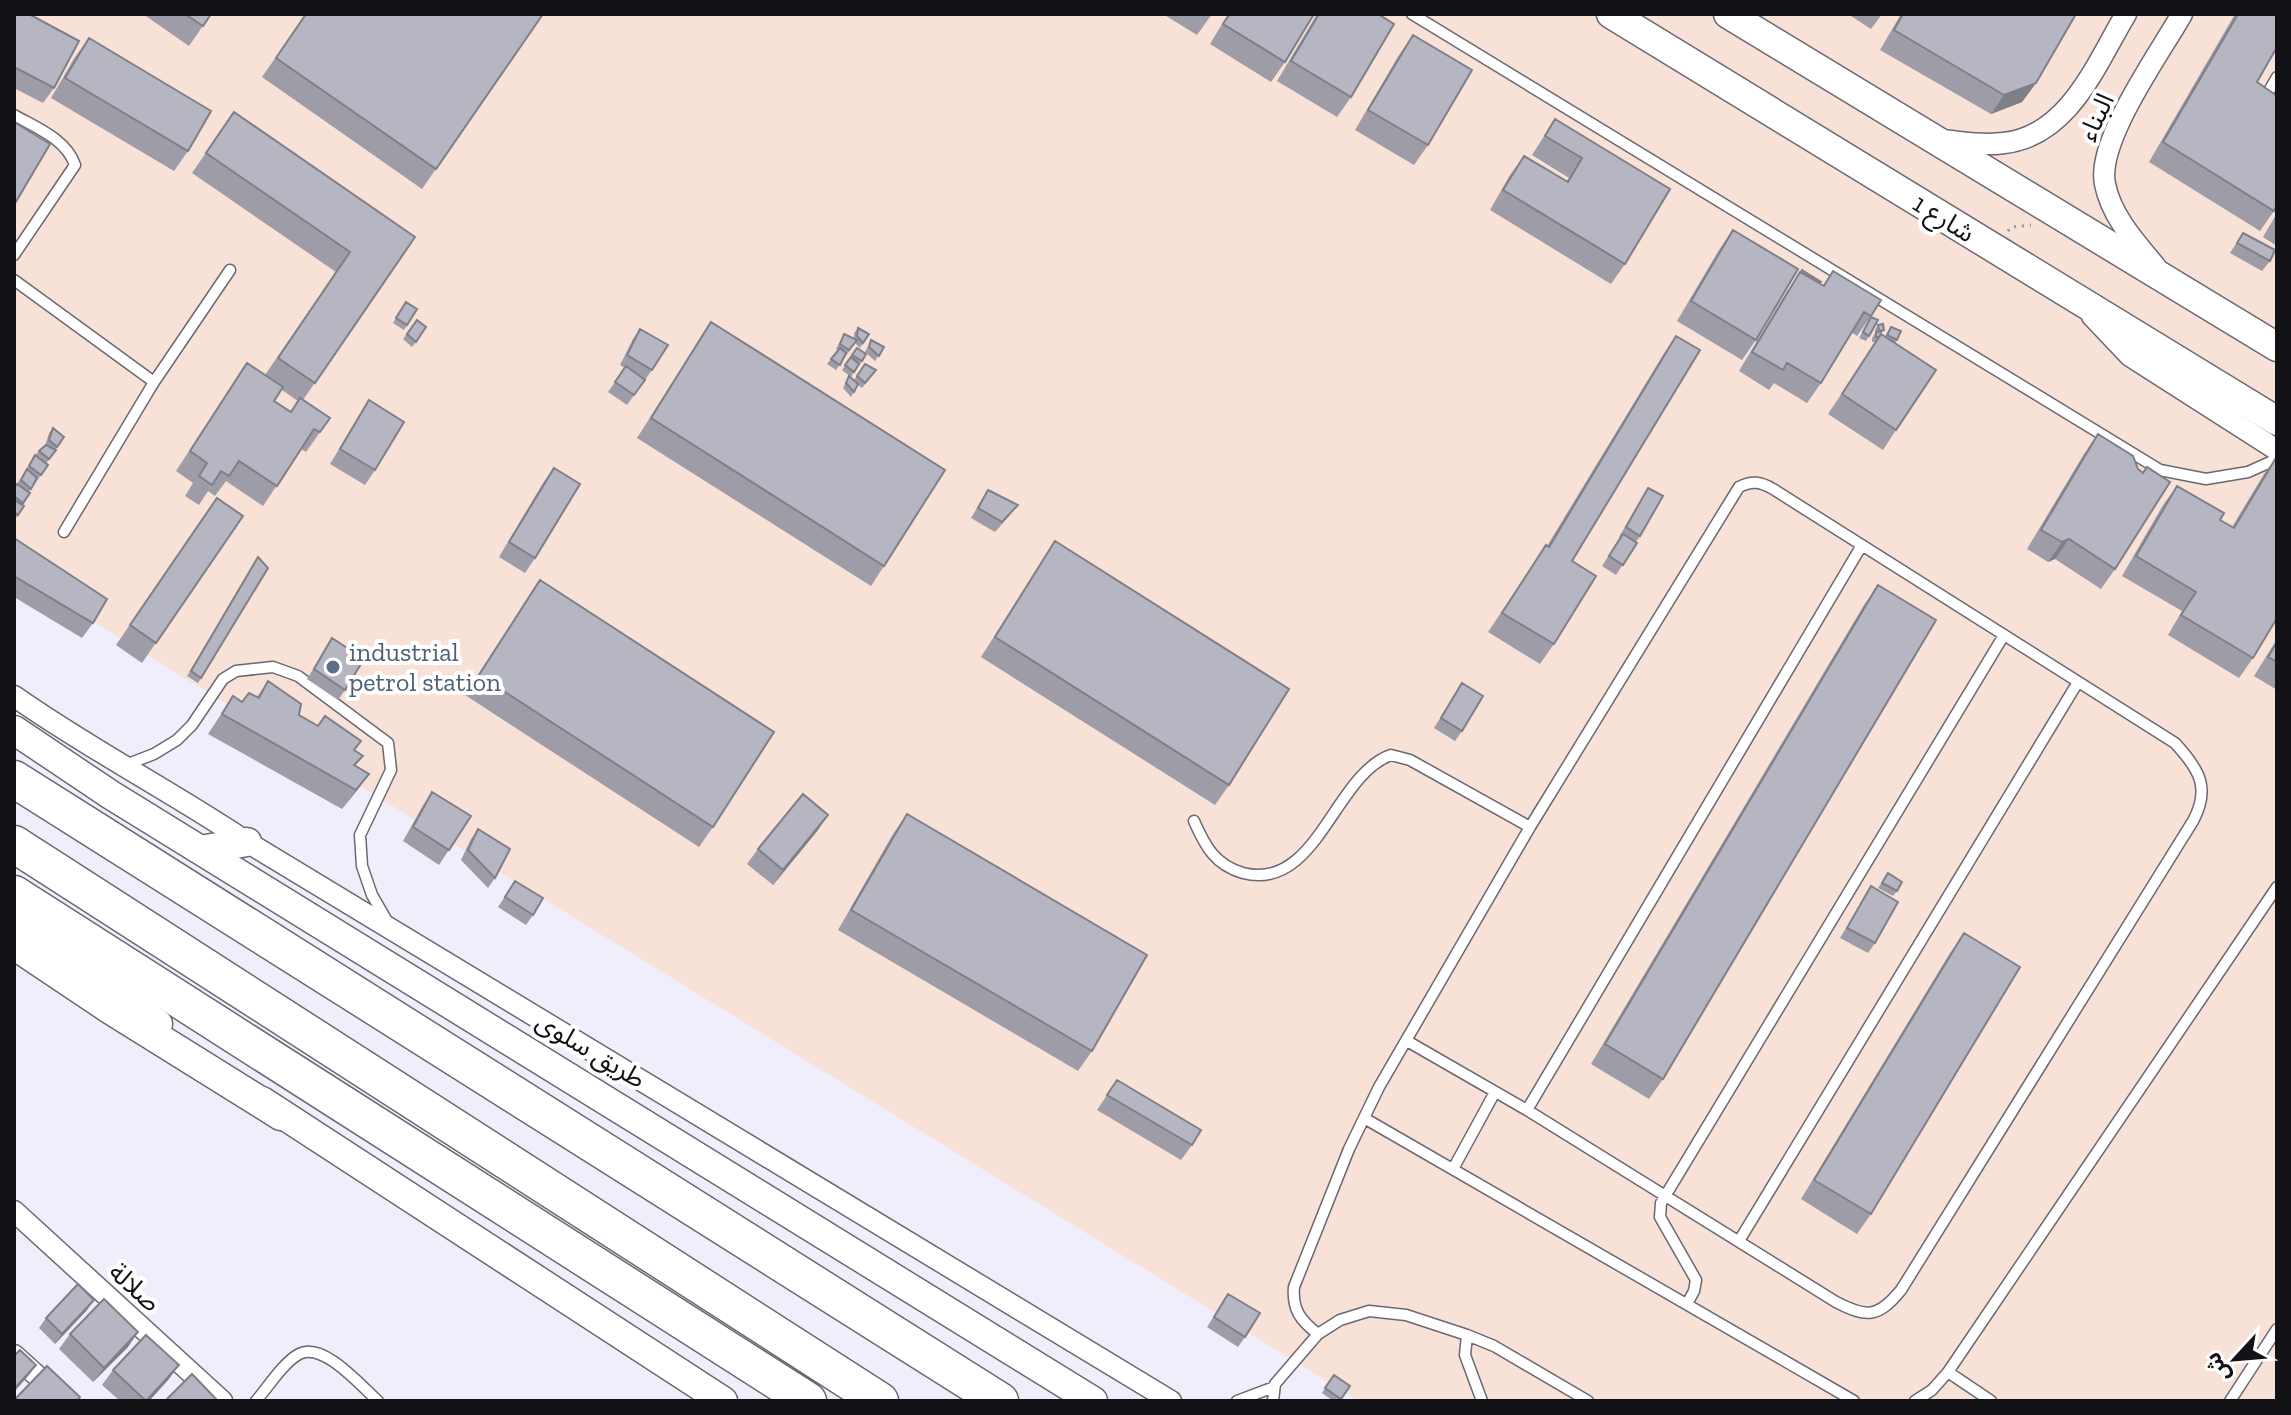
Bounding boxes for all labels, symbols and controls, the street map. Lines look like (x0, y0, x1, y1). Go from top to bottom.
street label: البناء (2071, 88, 2121, 146)
street label: شارع 1 (1906, 187, 1981, 252)
place label: industrial petrol station (349, 636, 501, 698)
marker: industrial petrol station (324, 658, 342, 676)
street label: طريق سلوى (530, 1005, 652, 1095)
street label: صلالة (103, 1256, 167, 1318)
north arrow (2195, 1319, 2275, 1399)
text: ش (2199, 1348, 2236, 1387)

